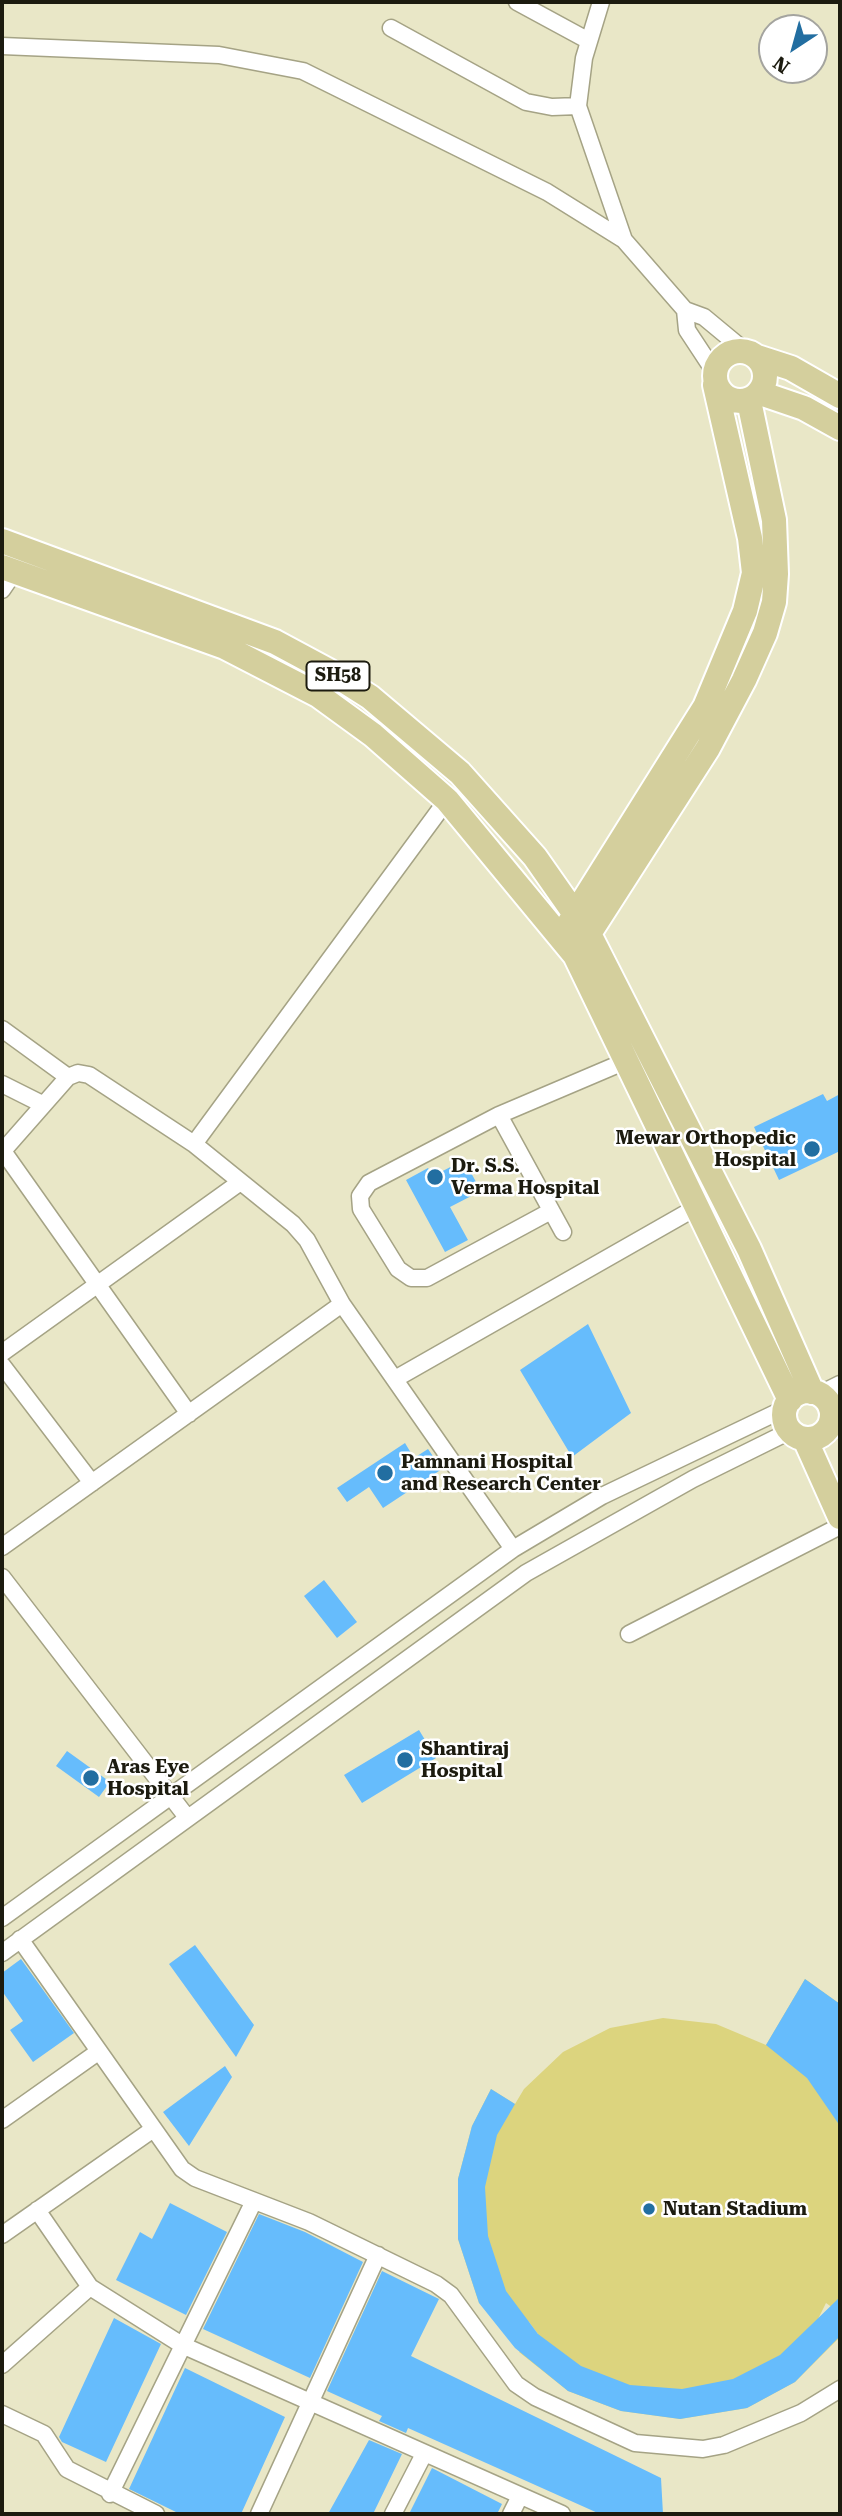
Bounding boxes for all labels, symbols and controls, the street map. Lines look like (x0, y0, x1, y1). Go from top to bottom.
north arrow (758, 14, 828, 84)
text: N (769, 51, 794, 78)
road number: SH58 (306, 662, 370, 690)
place label: Mewar Orthopedic Hospital (616, 1127, 796, 1171)
marker: Mewar Orthopedic Hospital (802, 1139, 822, 1159)
place label: Dr. S.S. Verma Hospital (451, 1155, 599, 1199)
marker: Dr. S.S. Verma Hospital (425, 1167, 445, 1187)
place label: Pamnani Hospital and Research Center (401, 1451, 601, 1495)
marker: Pamnani Hospital and Research Center (375, 1463, 395, 1483)
place label: Shantiraj Hospital (421, 1738, 509, 1782)
marker: Shantiraj Hospital (395, 1750, 415, 1770)
place label: Aras Eye Hospital (107, 1756, 190, 1800)
marker: Aras Eye Hospital (81, 1768, 101, 1788)
place label: Nutan Stadium (663, 2198, 807, 2220)
marker: Nutan Stadium (641, 2201, 657, 2217)

